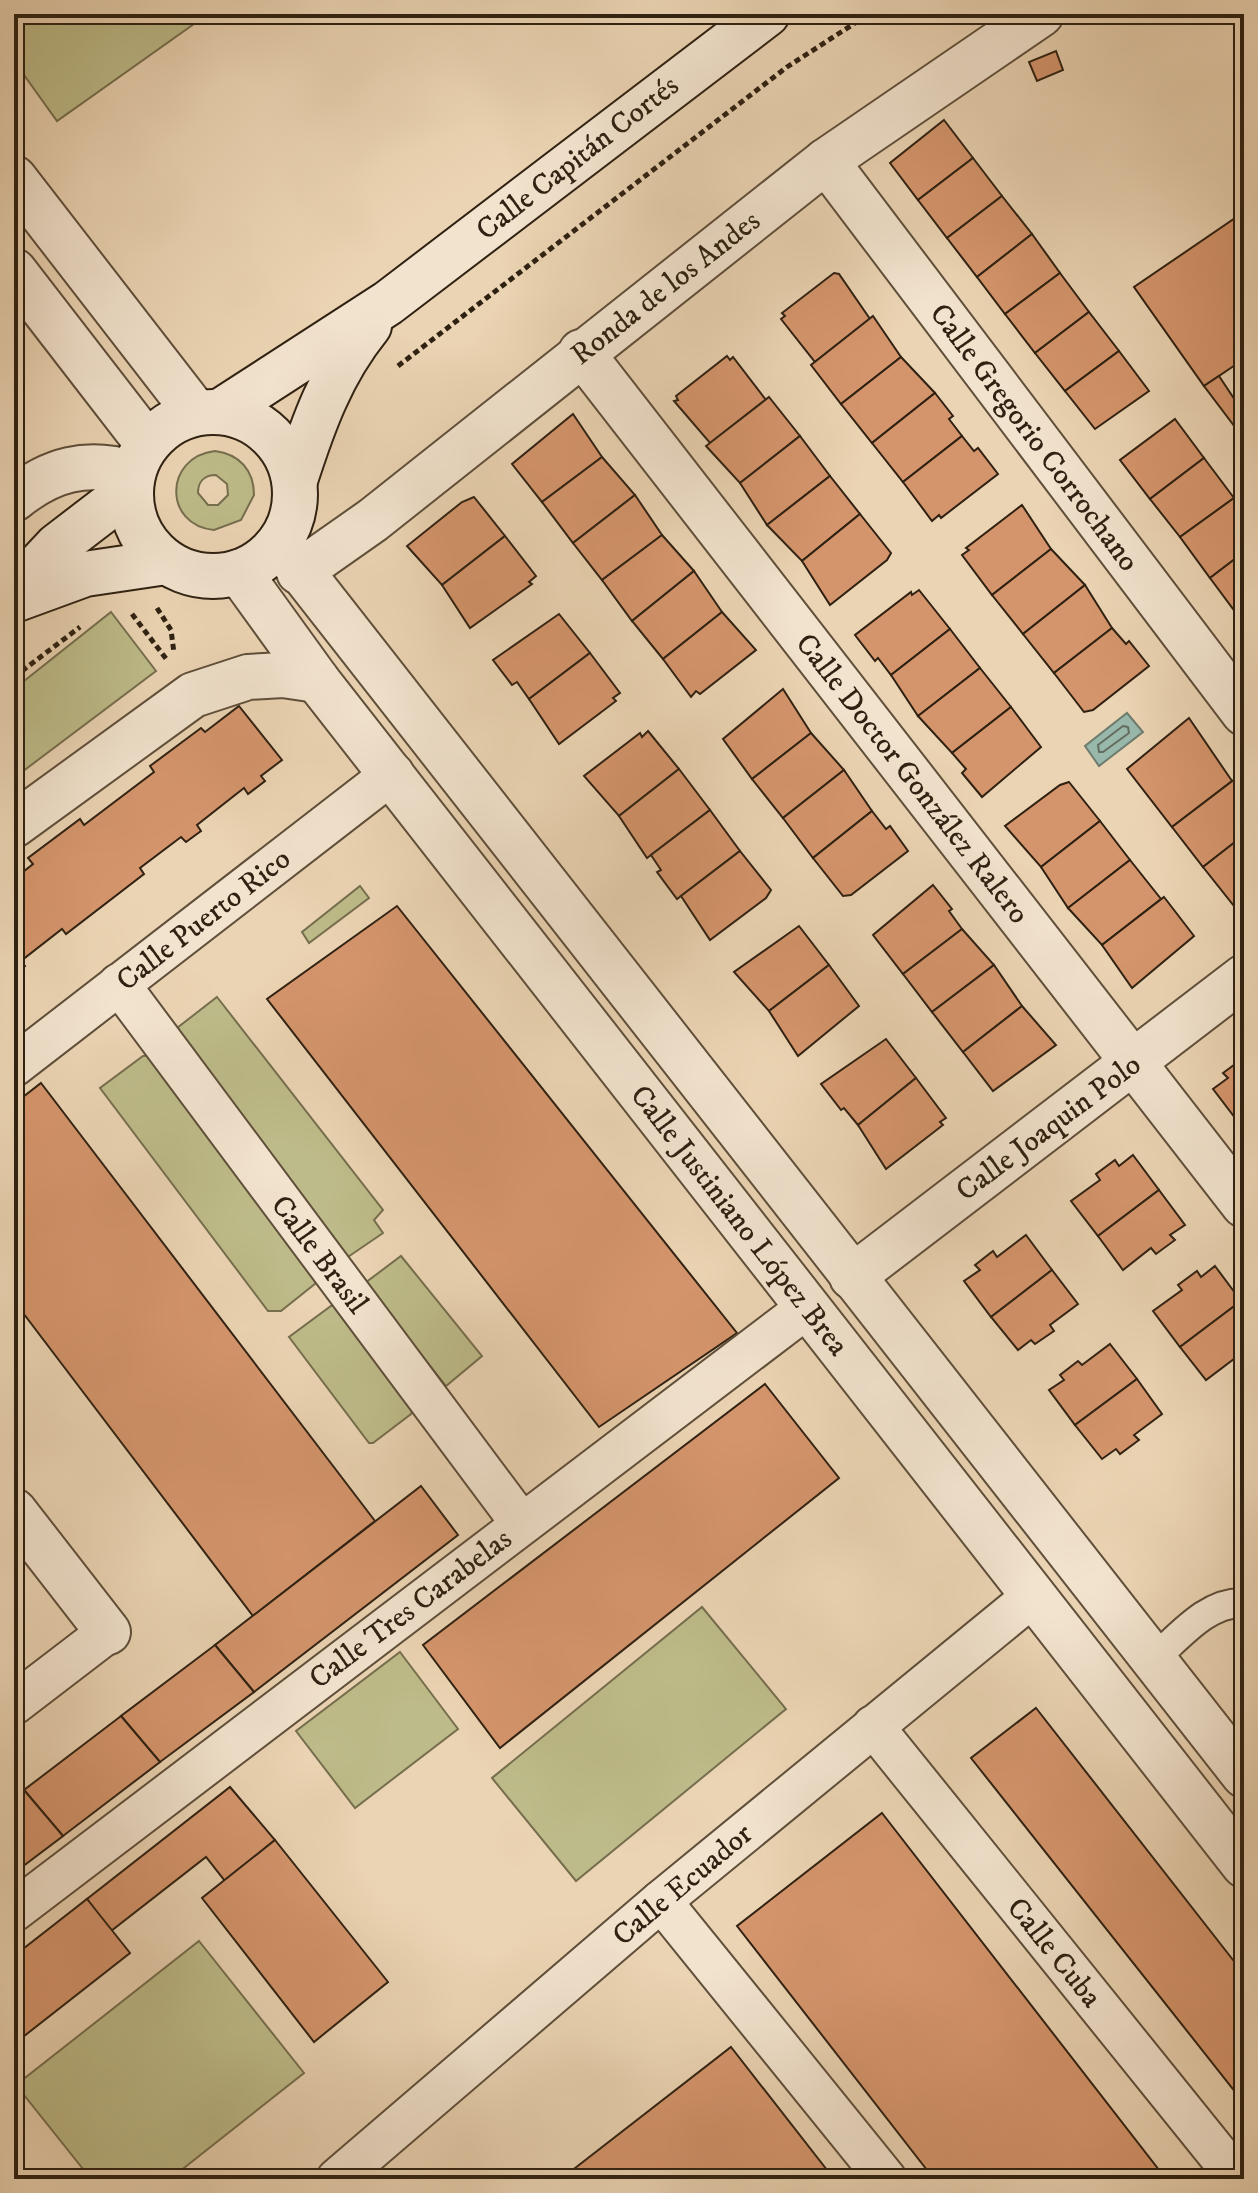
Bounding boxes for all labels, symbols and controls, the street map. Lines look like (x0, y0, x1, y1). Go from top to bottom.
street label: Calle Capitán Cortés (469, 68, 687, 249)
street label: Ronda de los Andes (564, 203, 768, 374)
street label: Calle Gregorio Corrochano (921, 297, 1147, 579)
street label: Calle Doctor González Ralero (787, 626, 1037, 932)
street label: Calle Puerto Rico (109, 841, 298, 1000)
street label: Calle Joaquin Polo (949, 1047, 1149, 1210)
street label: Calle Justiniano López Brea (622, 1078, 856, 1364)
street label: Calle Brasil (262, 1188, 375, 1322)
street label: Calle Tres Carabelas (302, 1521, 519, 1697)
street label: Calle Ecuador (605, 1816, 761, 1954)
street label: Calle Cuba (998, 1891, 1109, 2016)

